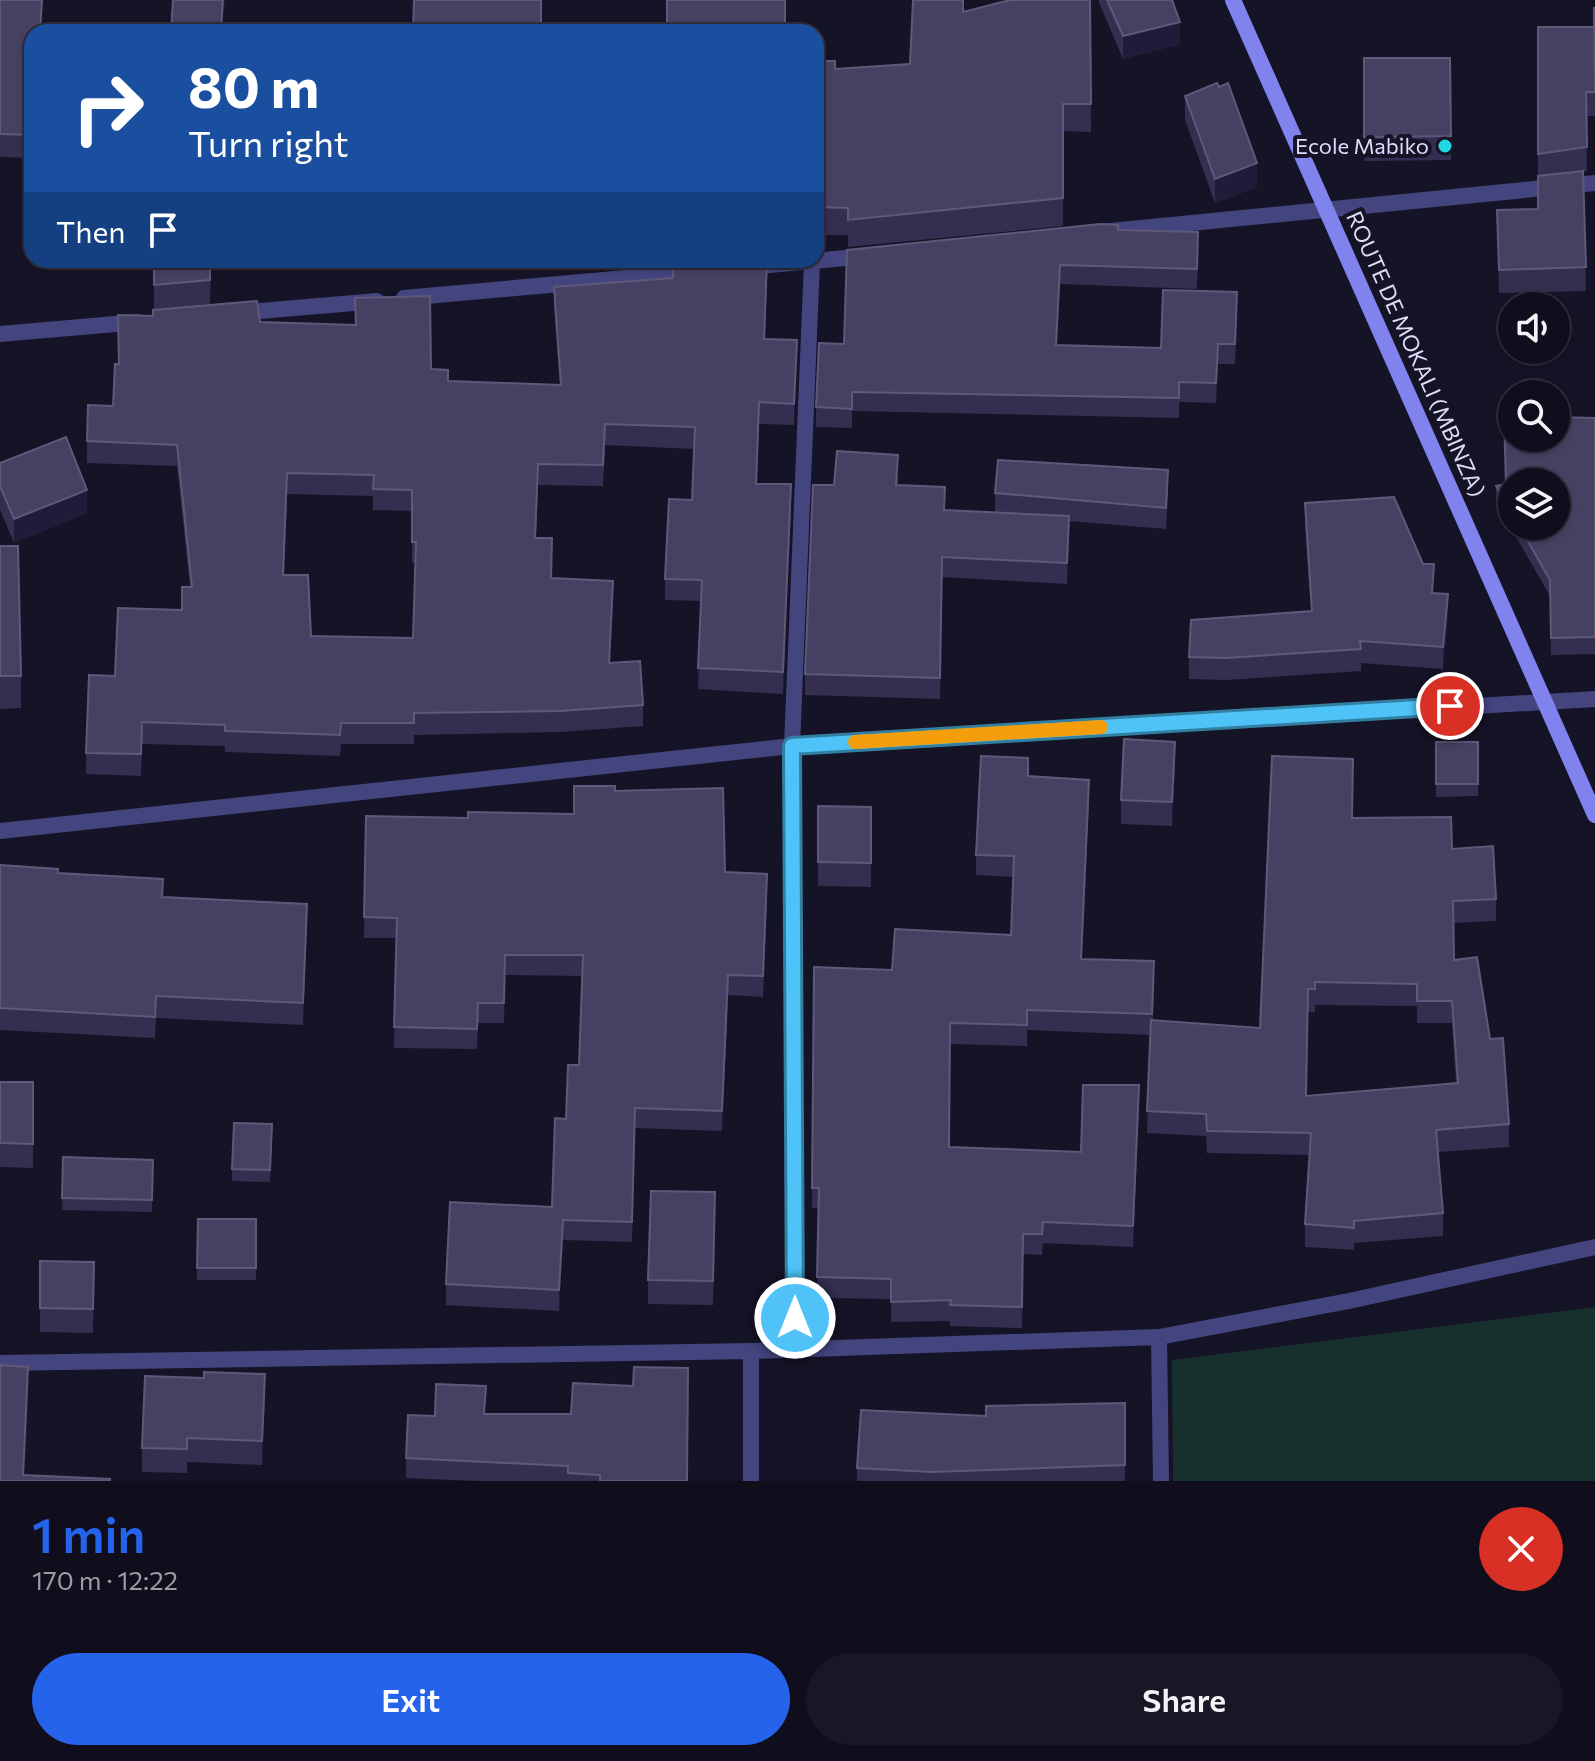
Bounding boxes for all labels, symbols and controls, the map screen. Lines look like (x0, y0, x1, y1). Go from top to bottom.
text: 80 m (188, 51, 319, 120)
icon: right (56, 56, 160, 160)
text: Turn right (188, 120, 349, 164)
place label: Ecole Mabiko (1295, 132, 1429, 159)
marker: Ecole Mabiko (1436, 137, 1454, 155)
street label: ROUTE DE MOKALI (MBINZA) (1341, 207, 1492, 501)
icon: arrive (141, 208, 185, 252)
text: Then (56, 212, 125, 249)
map controls (1498, 292, 1570, 540)
button: sound (1498, 292, 1570, 364)
button: search (1498, 380, 1570, 452)
button: layers (1498, 468, 1570, 540)
pin (1416, 672, 1484, 740)
icon: arrive (1428, 684, 1472, 728)
position arrow (753, 1276, 837, 1360)
text: 1 min (32, 1504, 145, 1563)
button: close (1479, 1507, 1563, 1591)
text: 170 m · 12:22 (32, 1564, 178, 1595)
button: Exit (32, 1653, 790, 1745)
button: Share (806, 1653, 1563, 1745)

